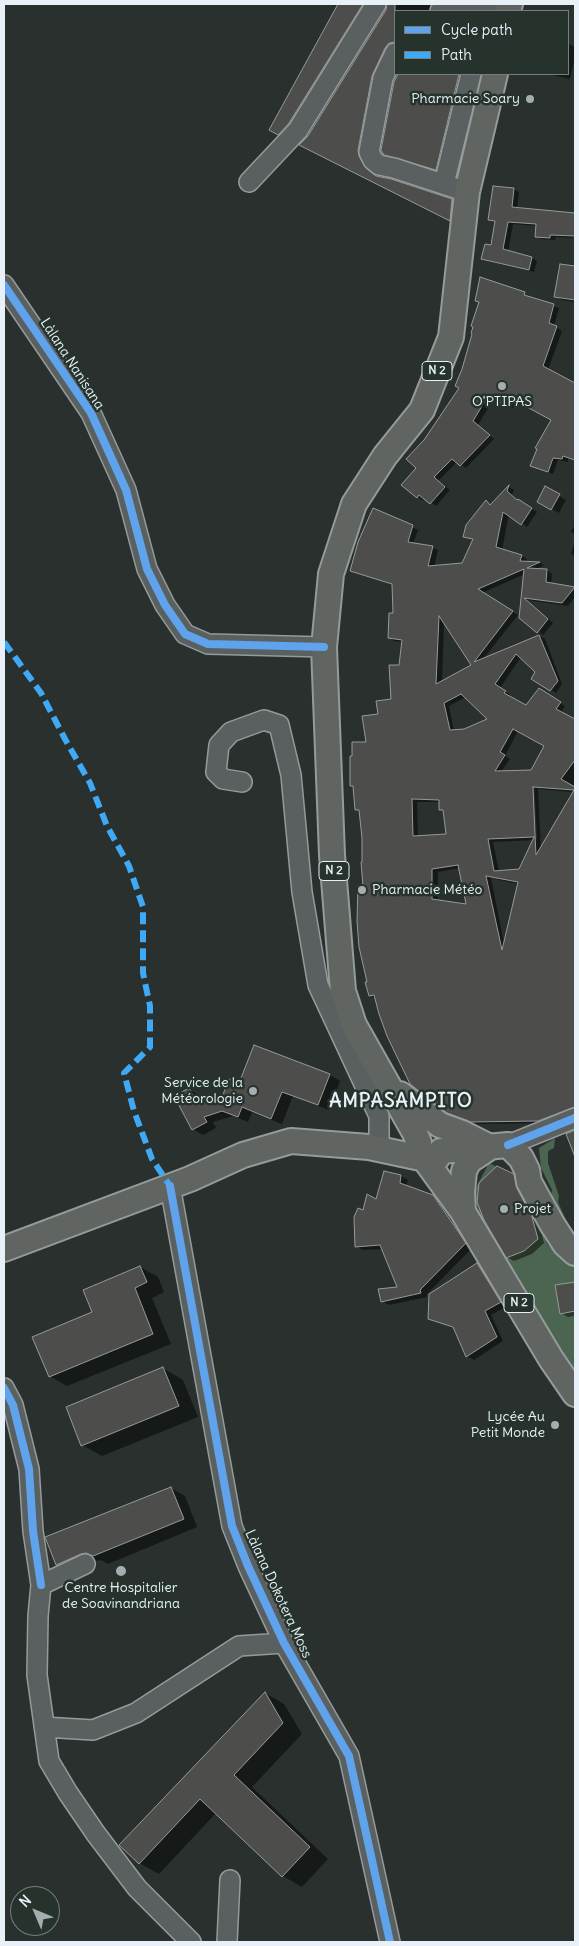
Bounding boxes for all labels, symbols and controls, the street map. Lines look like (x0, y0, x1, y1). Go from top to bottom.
legend (394, 10, 569, 75)
text: Cycle path (441, 20, 513, 39)
text: Path (441, 45, 472, 64)
place label: Pharmacie Soary (411, 91, 520, 107)
marker: Pharmacie Soary (524, 93, 536, 105)
street label: Làlana Nanisana (36, 315, 108, 413)
road number: N 2 (422, 362, 452, 381)
marker: O'PTIPAS (496, 380, 508, 392)
place label: O'PTIPAS (472, 394, 532, 410)
road number: N 2 (319, 861, 349, 880)
place label: Pharmacie Météo (372, 882, 482, 898)
marker: Pharmacie Météo (356, 884, 368, 896)
place label: Service de la Météorologie (161, 1075, 243, 1108)
marker: Service de la Météorologie (247, 1085, 259, 1097)
district label: AMPASAMPITO (328, 1091, 474, 1113)
place label: Projet (514, 1201, 551, 1217)
marker: Projet (498, 1203, 510, 1215)
road number: N 2 (504, 1294, 534, 1312)
place label: Lycée Au Petit Monde (471, 1409, 545, 1441)
marker: Lycée Au Petit Monde (549, 1419, 561, 1431)
street label: Làlana Dokotera Moss (241, 1527, 315, 1661)
marker: Centre Hospitalier de Soavinandriana (114, 1564, 128, 1578)
place label: Centre Hospitalier de Soavinandriana (62, 1580, 180, 1612)
north arrow (10, 1886, 60, 1936)
text: N (15, 1891, 35, 1911)

